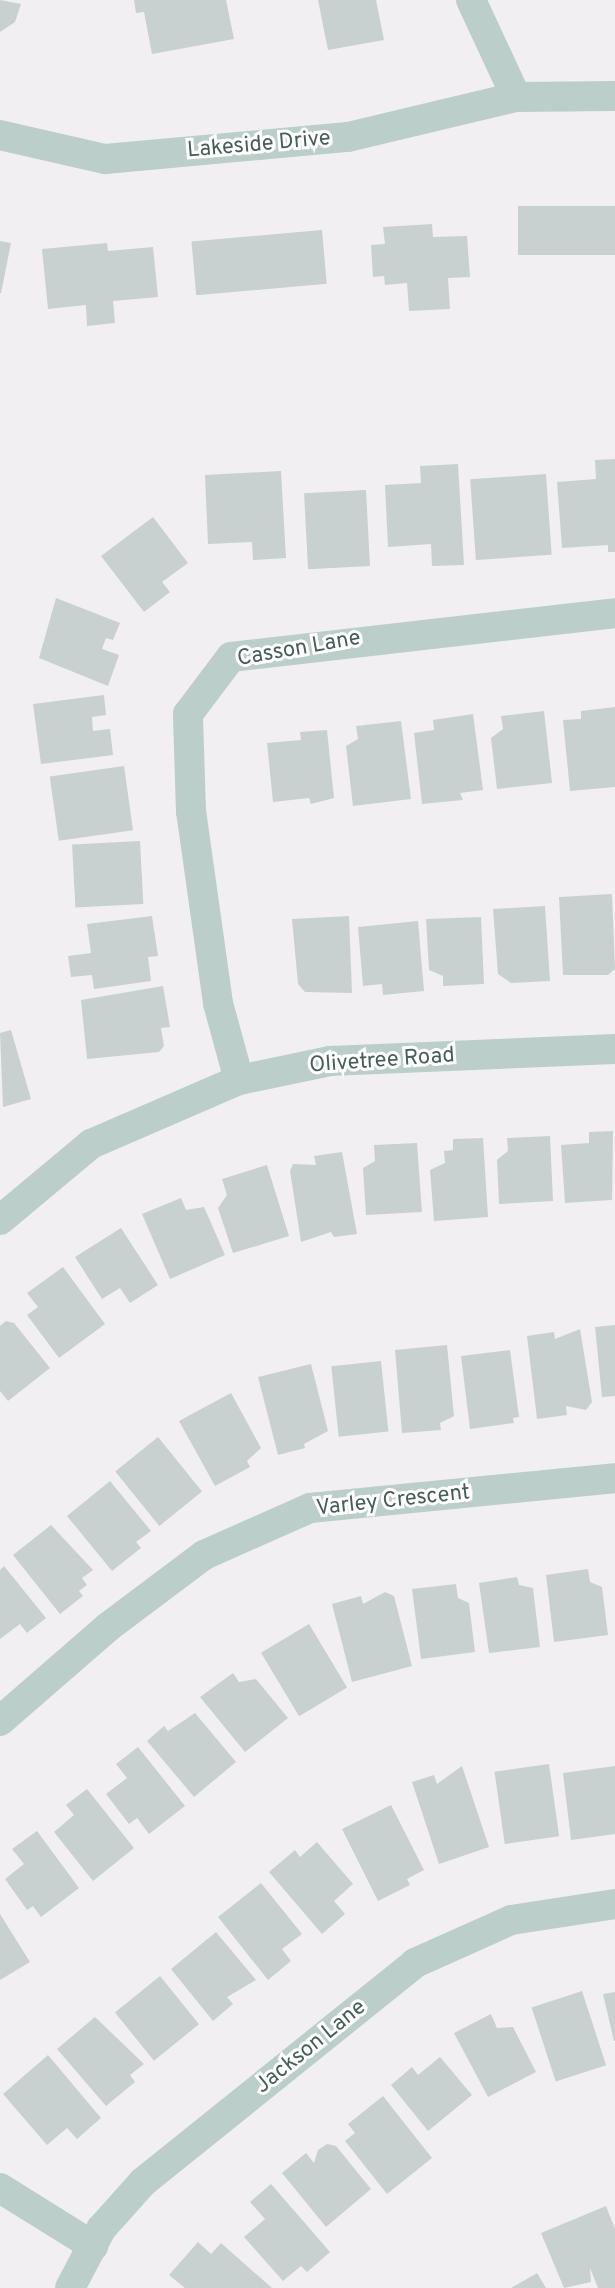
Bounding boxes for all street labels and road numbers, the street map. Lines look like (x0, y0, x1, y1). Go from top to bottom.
street label: Lakeside Drive (186, 126, 332, 164)
street label: Casson Lane (235, 625, 363, 673)
street label: Olivetree Road (308, 1043, 456, 1079)
street label: Varley Crescent (315, 1480, 471, 1522)
street label: Jackson Lane (250, 1994, 372, 2100)

